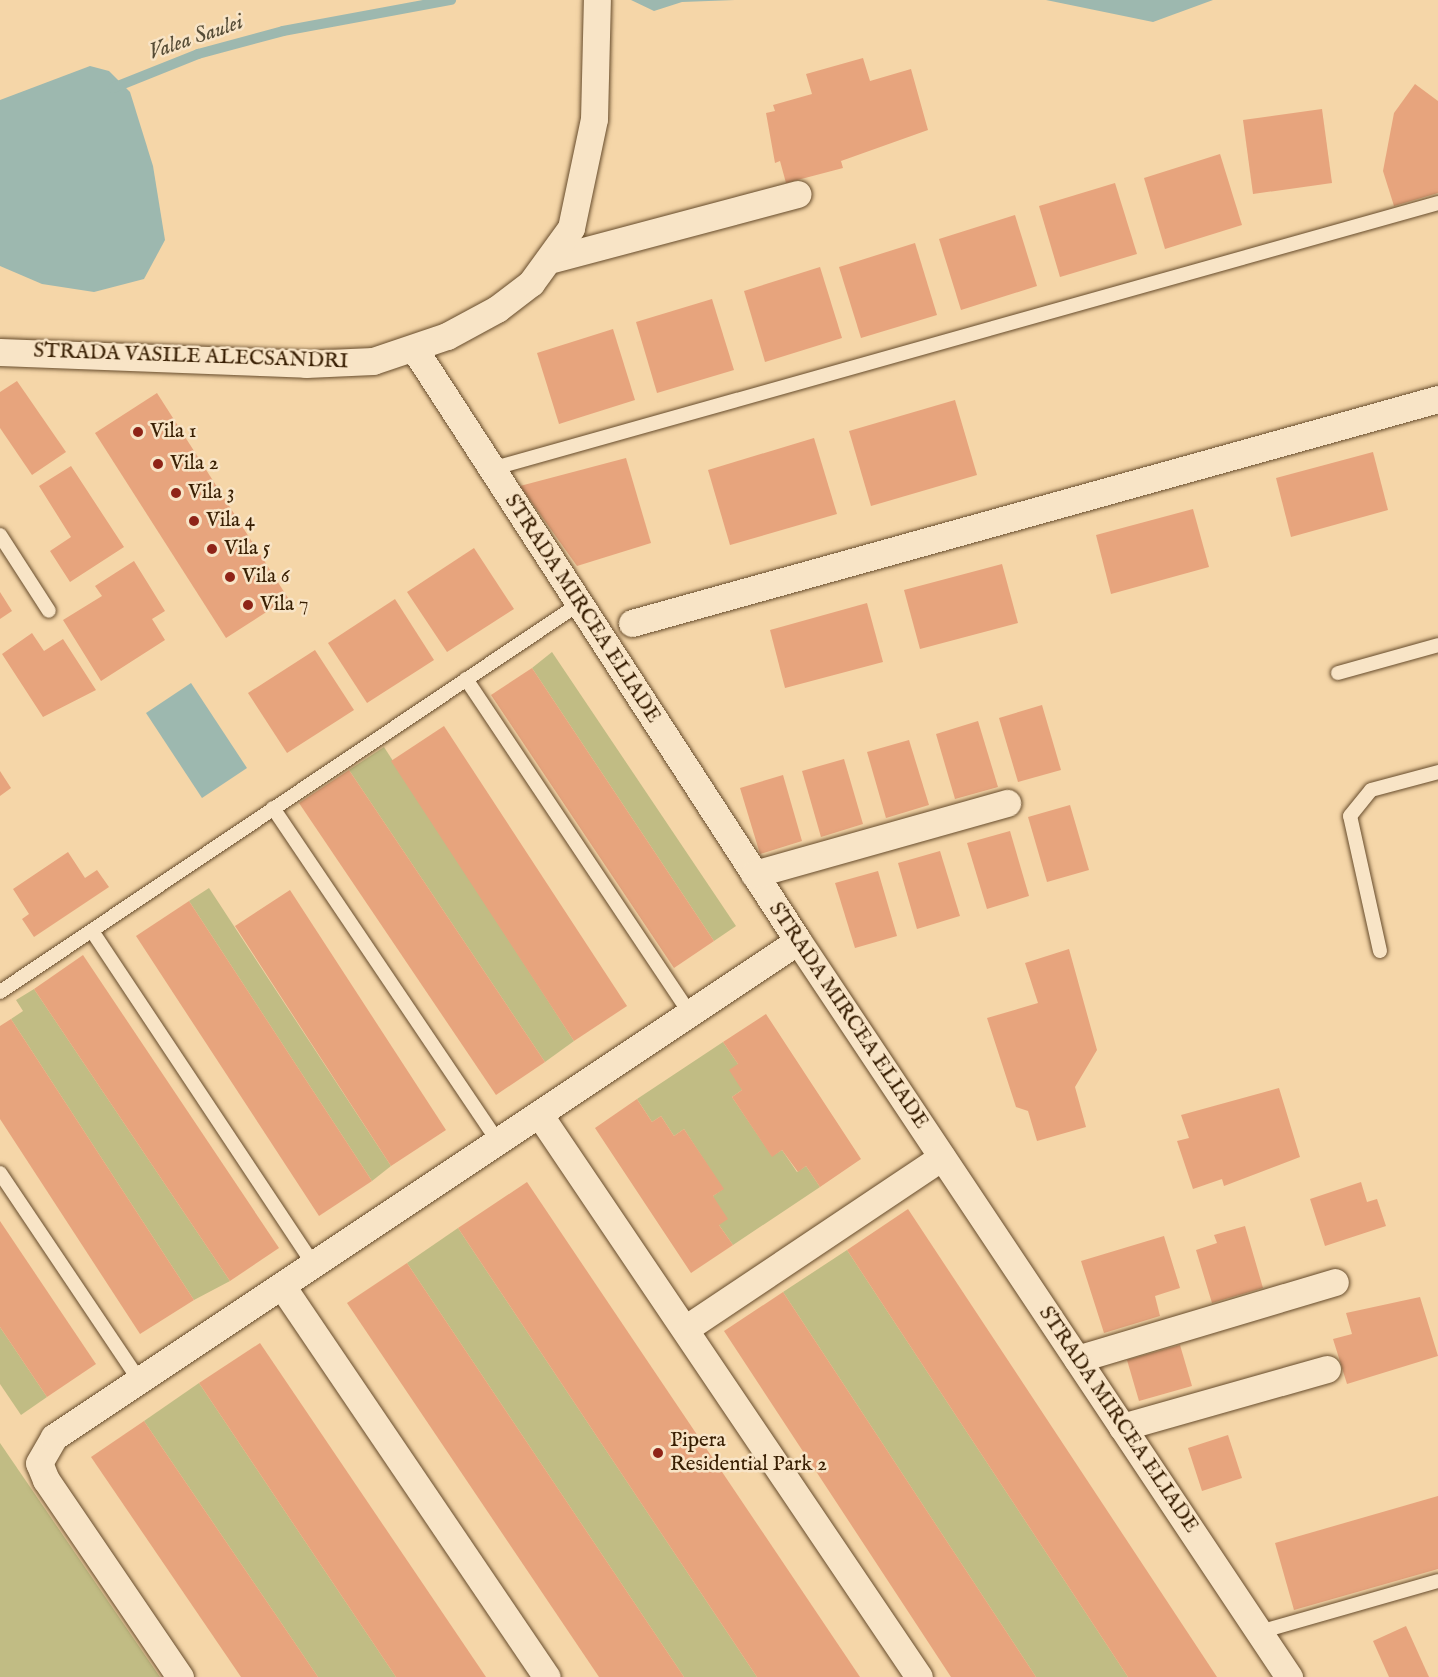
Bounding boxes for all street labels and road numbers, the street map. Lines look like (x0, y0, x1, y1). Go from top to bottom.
street label: STRADA VASILE ALECSANDRI (33, 339, 349, 375)
street label: STRADA MIRCEA ELIADE (498, 490, 666, 728)
street label: STRADA MIRCEA ELIADE (763, 898, 933, 1134)
street label: STRADA MIRCEA ELIADE (1033, 1302, 1203, 1538)

